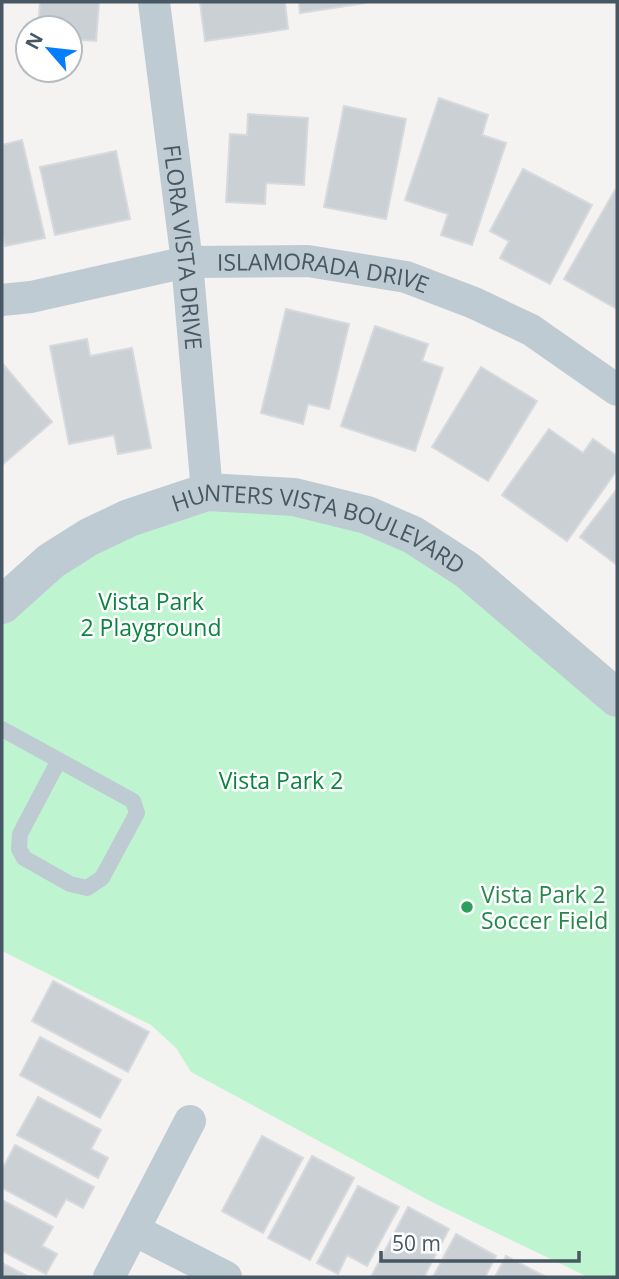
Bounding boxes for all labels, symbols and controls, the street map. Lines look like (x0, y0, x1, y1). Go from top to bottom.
north arrow (14, 14, 84, 84)
text: N (19, 28, 49, 54)
street label: FLORA VISTA DRIVE (156, 143, 211, 351)
street label: ISLAMORADA DRIVE (217, 244, 434, 300)
street label: HUNTERS VISTA BOULEVARD (167, 476, 472, 581)
park label: Vista Park 2 Playground (80, 585, 222, 643)
park label: Vista Park 2 (219, 764, 343, 796)
place label: Vista Park 2 Soccer Field (481, 878, 608, 936)
marker: Vista Park 2 Soccer Field (459, 899, 475, 915)
scale bar (381, 1220, 579, 1264)
text: 50 m (392, 1229, 441, 1257)

